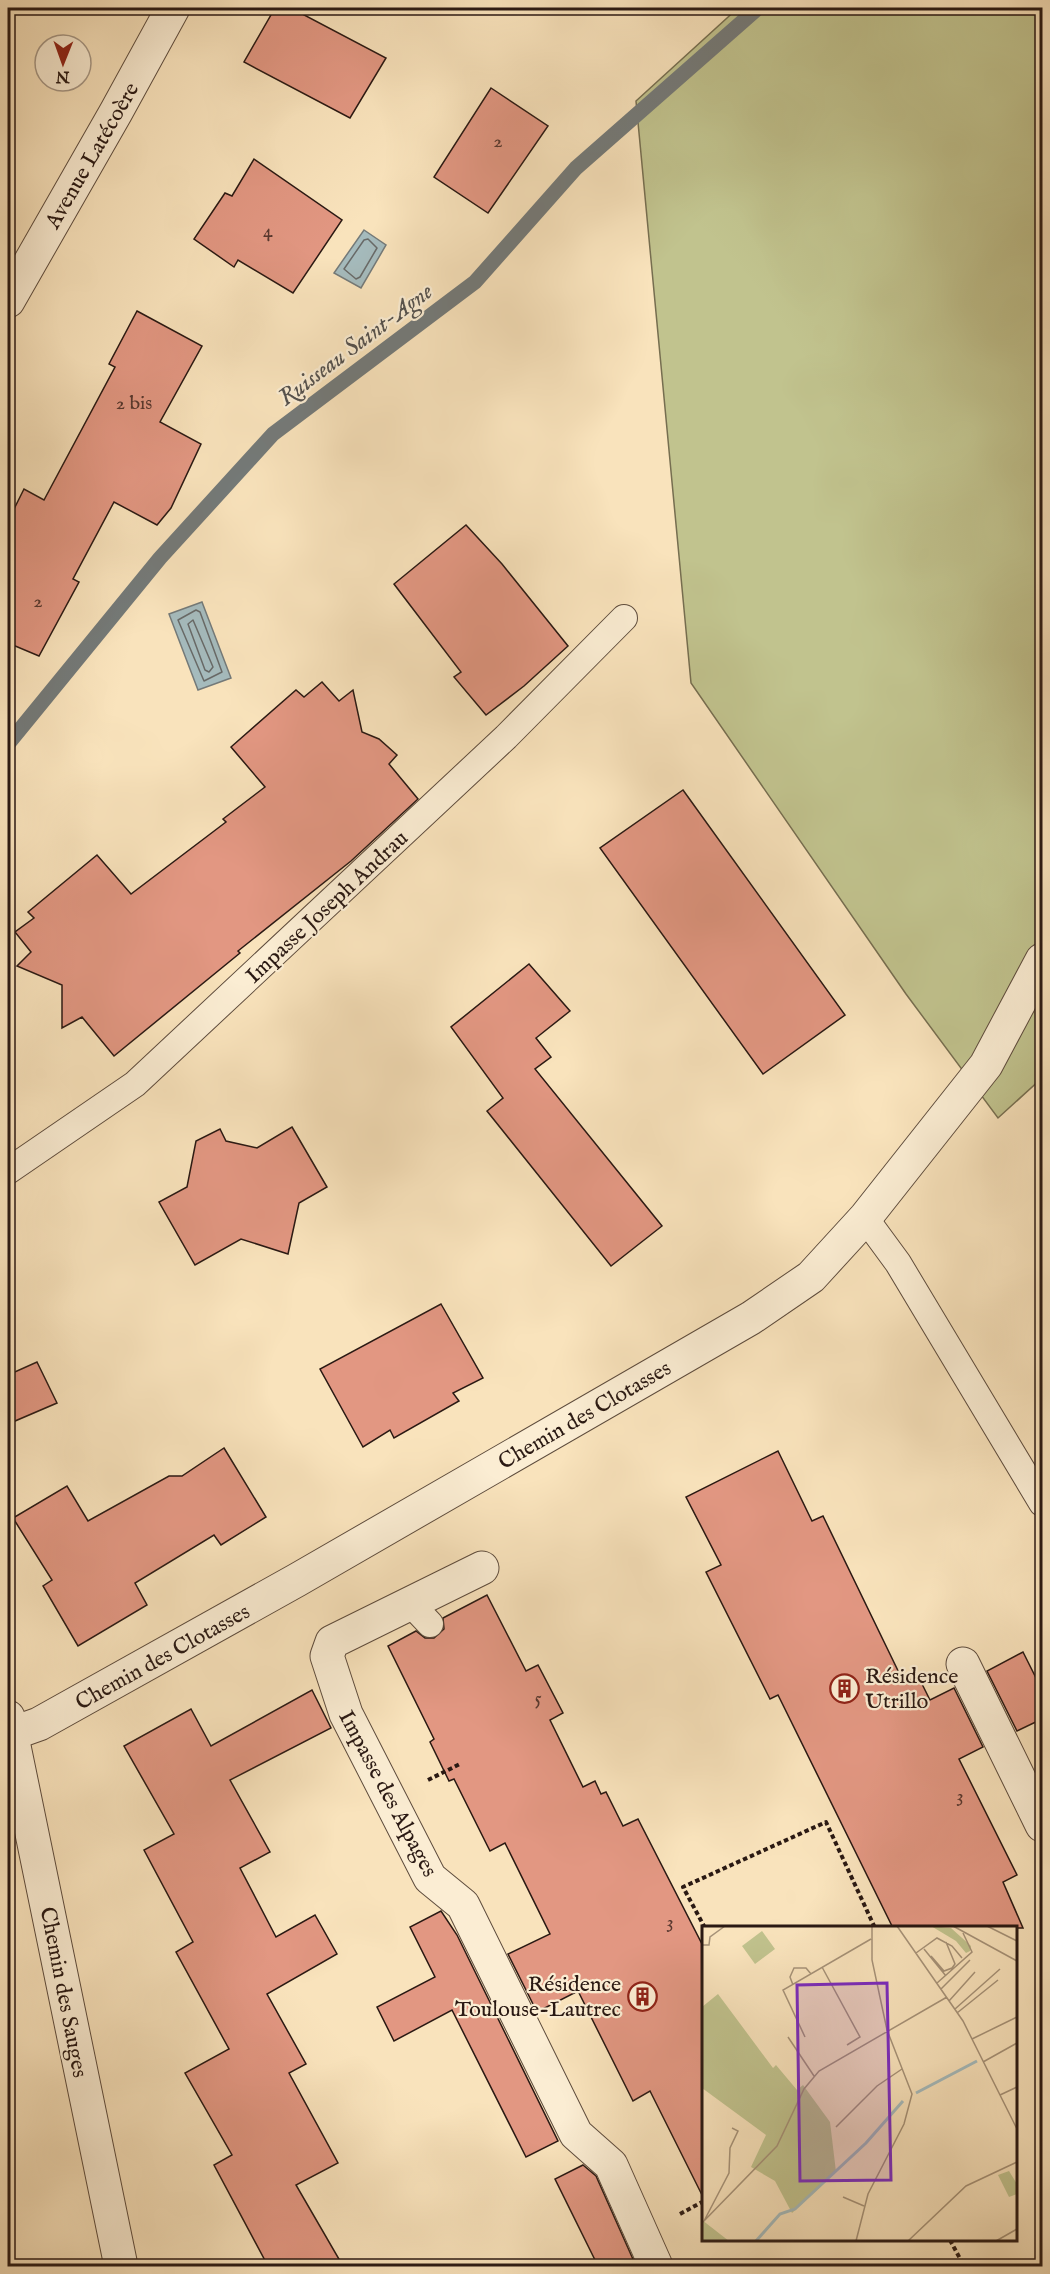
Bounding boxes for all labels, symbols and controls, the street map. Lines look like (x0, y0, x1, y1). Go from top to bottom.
north arrow (33, 33, 93, 93)
text: N (56, 66, 71, 86)
street label: Avenue Latécoère (39, 78, 146, 235)
house number: 2 (493, 129, 503, 154)
house number: 4 (263, 219, 273, 244)
water label: Ruisseau Saint-Agne (272, 277, 440, 414)
house number: 2 bis (116, 391, 152, 416)
house number: 2 (33, 589, 43, 614)
street label: Impasse Joseph Andrau (240, 825, 414, 990)
street label: Chemin des Clotasses (494, 1355, 676, 1477)
street label: Chemin des Clotasses (71, 1598, 255, 1717)
place label: Résidence Utrillo (865, 1663, 958, 1716)
building icon: Résidence Utrillo (828, 1672, 860, 1704)
house number: 5 (534, 1686, 542, 1711)
street label: Impasse des Alpages (332, 1706, 443, 1882)
house number: 3 (956, 1784, 964, 1809)
street label: Chemin des Sauges (33, 1905, 93, 2080)
house number: 3 (666, 1910, 674, 1935)
inset map (702, 1926, 1017, 2241)
place label: Résidence Toulouse-Lautrec (455, 1971, 621, 2024)
building icon: Résidence Toulouse-Lautrec (626, 1980, 658, 2012)

